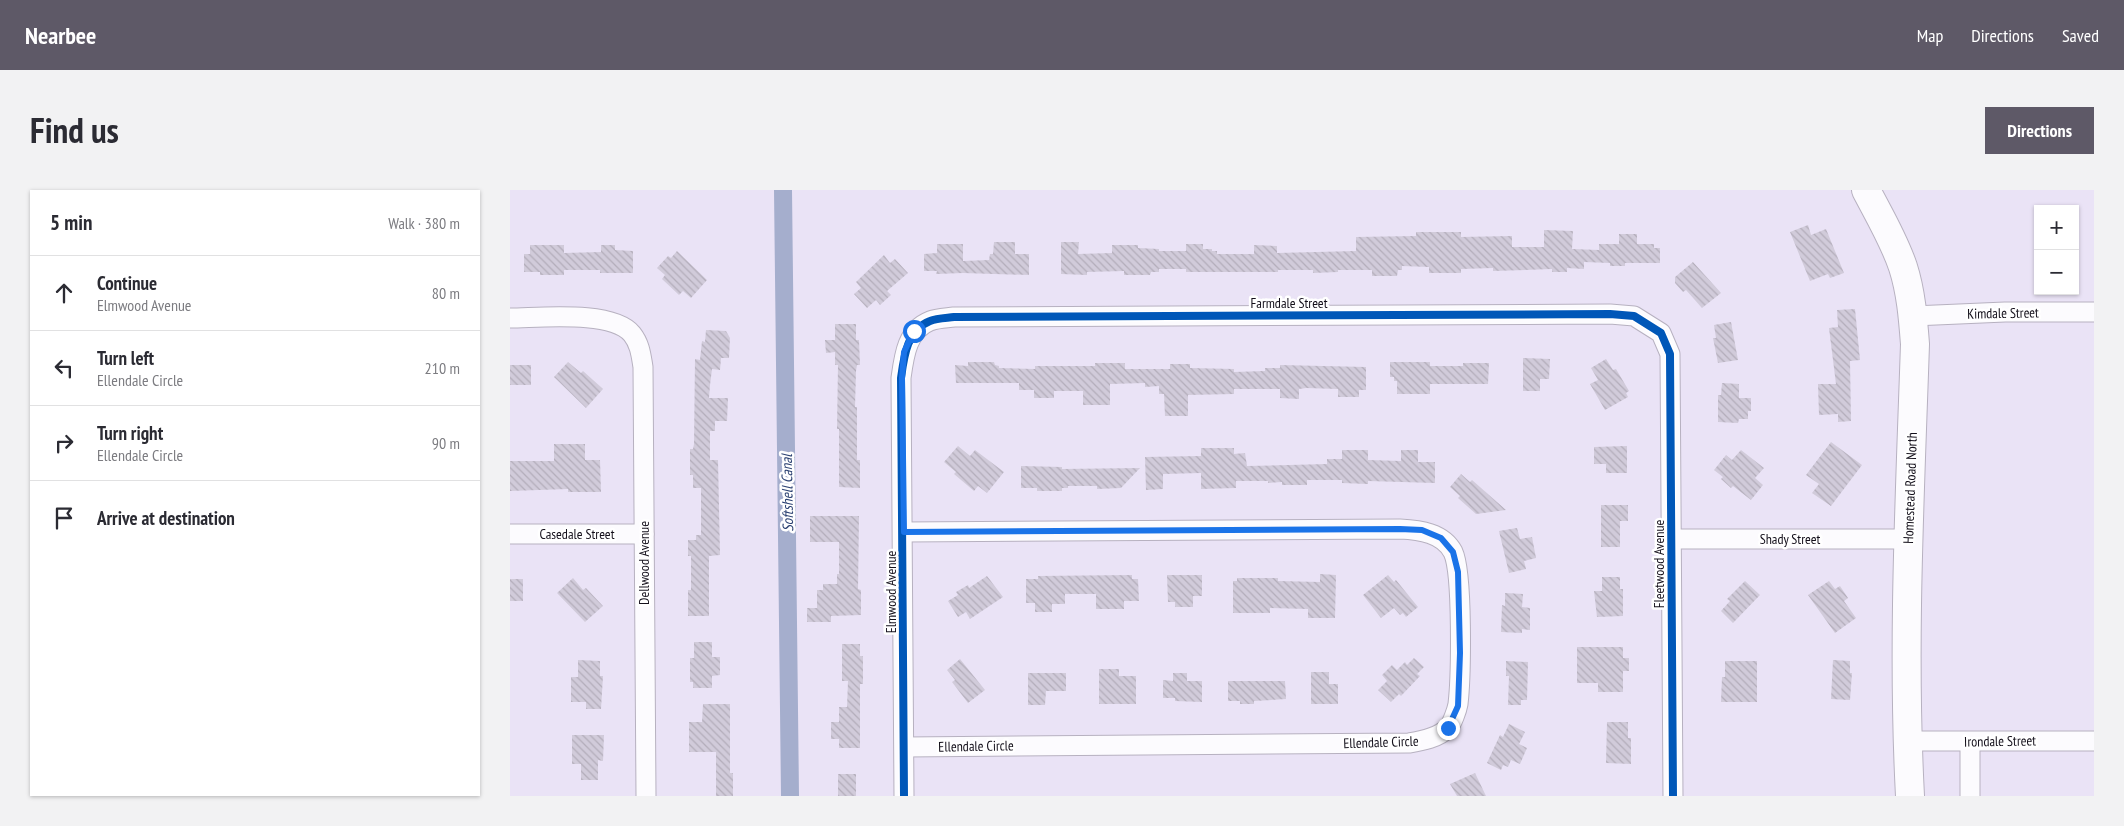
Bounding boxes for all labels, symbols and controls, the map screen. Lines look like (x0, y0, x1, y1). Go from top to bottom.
text: Nearbee (25, 20, 96, 51)
text: Map (1917, 24, 1943, 47)
text: Directions (1971, 24, 2034, 47)
text: Saved (2062, 24, 2099, 47)
text: Find us (30, 107, 119, 153)
button: Directions (1985, 107, 2094, 154)
map controls (2034, 205, 2079, 295)
button: + (2034, 205, 2079, 250)
text: 5 min (50, 209, 92, 236)
text: Walk · 380 m (388, 213, 460, 233)
button: − (2034, 250, 2079, 295)
text: Continue (97, 271, 157, 295)
icon: ahead (50, 279, 78, 307)
text: 80 m (432, 283, 460, 303)
street label: Farmdale Street (1251, 294, 1328, 312)
text: Elmwood Avenue (97, 295, 191, 315)
street label: Kimdale Street (1967, 303, 2039, 323)
route start (903, 320, 926, 343)
text: Turn left (97, 346, 154, 370)
icon: left (50, 354, 78, 382)
text: 210 m (425, 358, 460, 378)
text: Ellendale Circle (97, 370, 183, 390)
text: Turn right (97, 421, 163, 445)
icon: right (50, 429, 78, 457)
street label: Homestead Road North (1899, 432, 1921, 544)
text: 90 m (432, 433, 460, 453)
text: Ellendale Circle (97, 445, 183, 465)
water label: Softshell Canal (777, 453, 797, 532)
icon: arrive (50, 504, 78, 532)
text: Arrive at destination (97, 506, 235, 530)
street label: Fleetwood Avenue (1650, 519, 1668, 608)
street label: Dellwood Avenue (635, 521, 653, 605)
street label: Casedale Street (540, 525, 615, 543)
street label: Shady Street (1760, 530, 1820, 548)
street label: Elmwood Avenue (882, 550, 900, 633)
route end (1437, 717, 1460, 740)
street label: Irondale Street (1964, 731, 2036, 751)
street label: Ellendale Circle (1343, 732, 1419, 752)
street label: Ellendale Circle (938, 736, 1014, 756)

